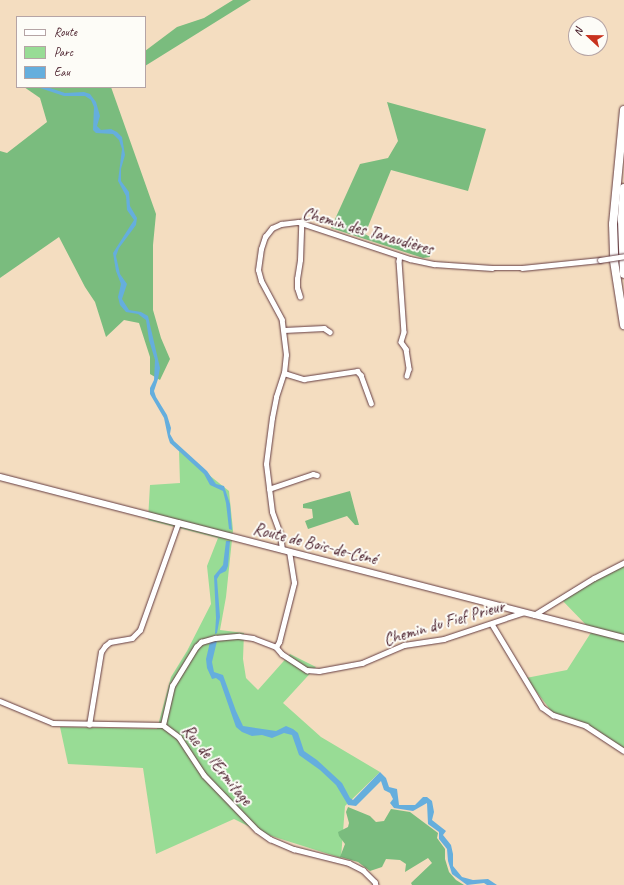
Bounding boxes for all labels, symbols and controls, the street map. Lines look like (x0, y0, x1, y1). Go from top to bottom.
legend (16, 16, 146, 88)
north arrow (568, 16, 608, 56)
text: Route (54, 24, 77, 40)
text: N (570, 26, 586, 38)
text: Parc (54, 44, 73, 60)
text: Eau (54, 64, 70, 80)
street label: Chemin des Taraudières (300, 203, 436, 259)
street label: Route de Bois-de-Céné (251, 519, 379, 569)
street label: Chemin du Fief Prieur (381, 596, 507, 650)
street label: Rue de l'Ermitage (178, 721, 256, 809)

